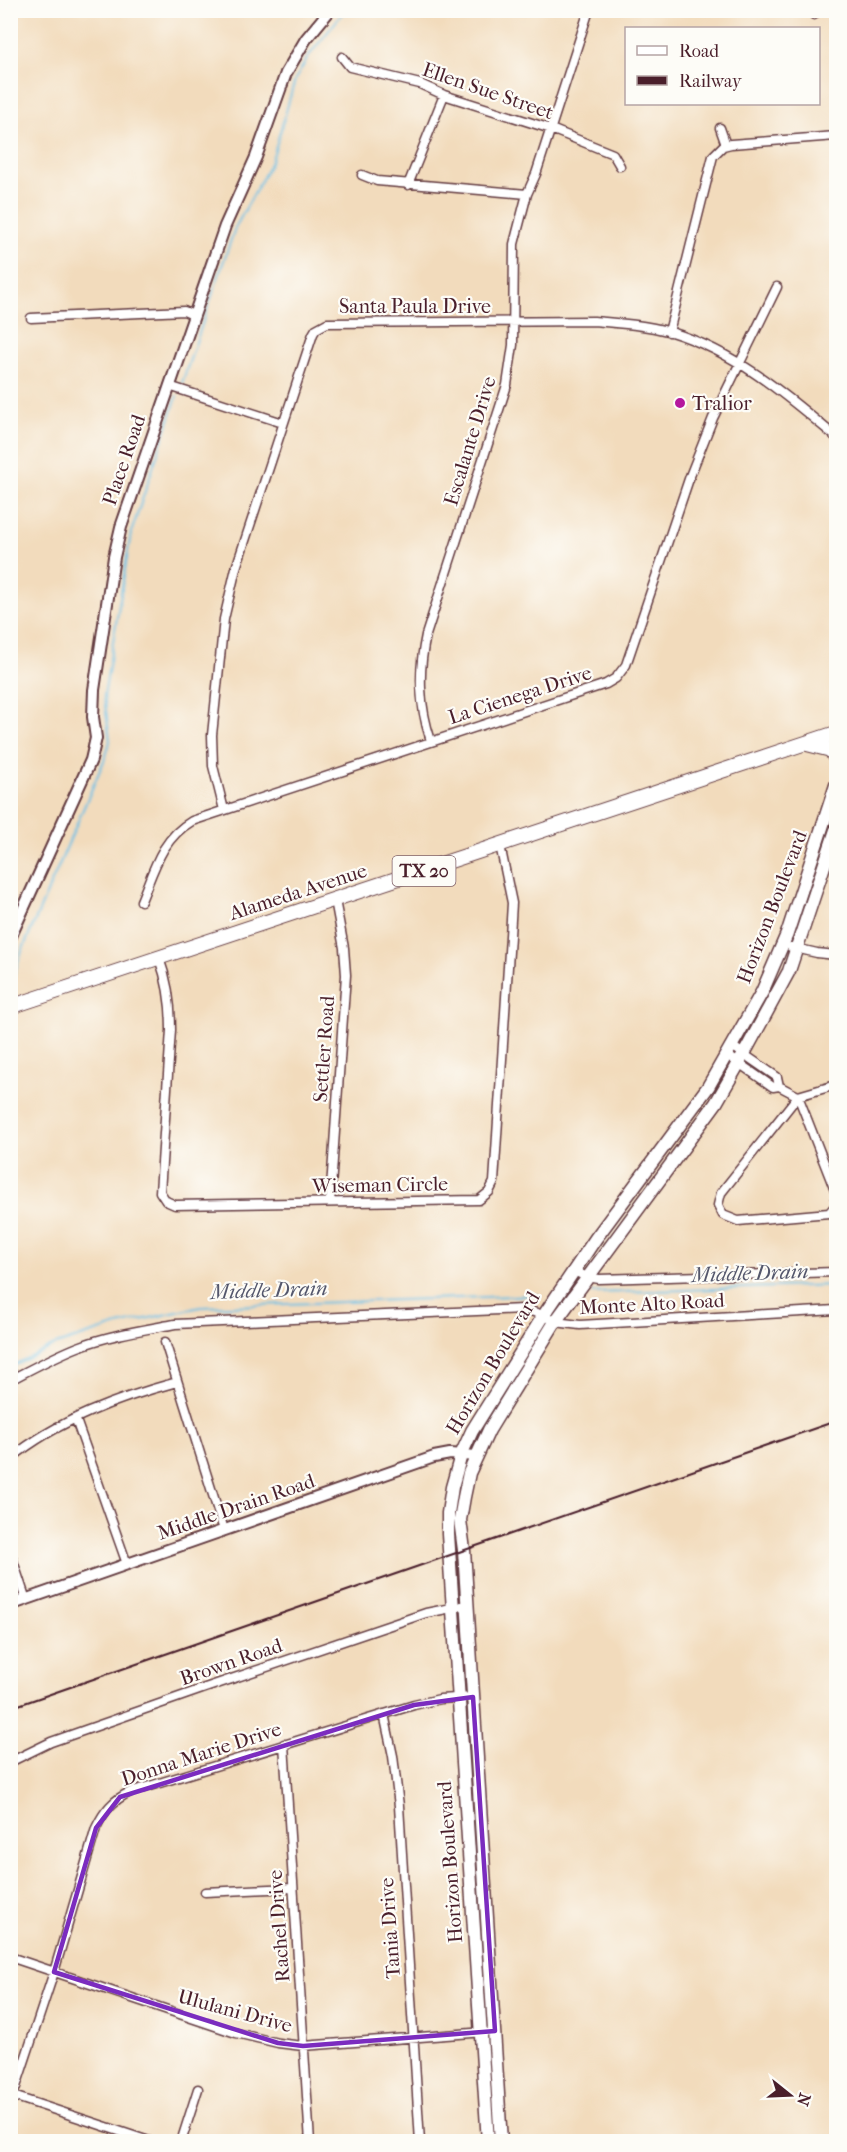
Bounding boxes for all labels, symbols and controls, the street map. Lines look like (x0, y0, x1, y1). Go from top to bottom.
legend (625, 27, 820, 105)
text: Road (679, 41, 719, 62)
street label: Ellen Sue Street (419, 58, 557, 124)
text: Railway (679, 71, 743, 92)
street label: Santa Paula Drive (339, 295, 491, 318)
street label: Escalante Drive (439, 373, 501, 508)
place label: Tralior (692, 392, 752, 415)
marker: Tralior (673, 396, 687, 410)
street label: Place Road (98, 411, 151, 508)
street label: La Cienega Drive (446, 661, 595, 729)
street label: Horizon Boulevard (732, 826, 812, 987)
road number: TX 20 (392, 856, 456, 886)
street label: Alameda Avenue (225, 859, 370, 925)
street label: Settler Road (309, 994, 339, 1103)
street label: Wiseman Circle (311, 1172, 448, 1198)
water label: Middle Drain (689, 1259, 809, 1287)
water label: Middle Drain (208, 1276, 328, 1304)
street label: Horizon Boulevard (441, 1287, 545, 1438)
street label: Monte Alto Road (579, 1289, 726, 1319)
street label: Middle Drain Road (154, 1469, 319, 1545)
street label: Brown Road (177, 1633, 286, 1690)
street label: Donna Marie Drive (118, 1717, 284, 1791)
street label: Horizon Boulevard (433, 1779, 467, 1944)
street label: Rachel Drive (264, 1869, 294, 1983)
street label: Tania Drive (375, 1877, 405, 1979)
street label: Ululani Drive (175, 1985, 295, 2037)
north arrow (760, 2065, 820, 2125)
text: N (793, 2091, 815, 2109)

